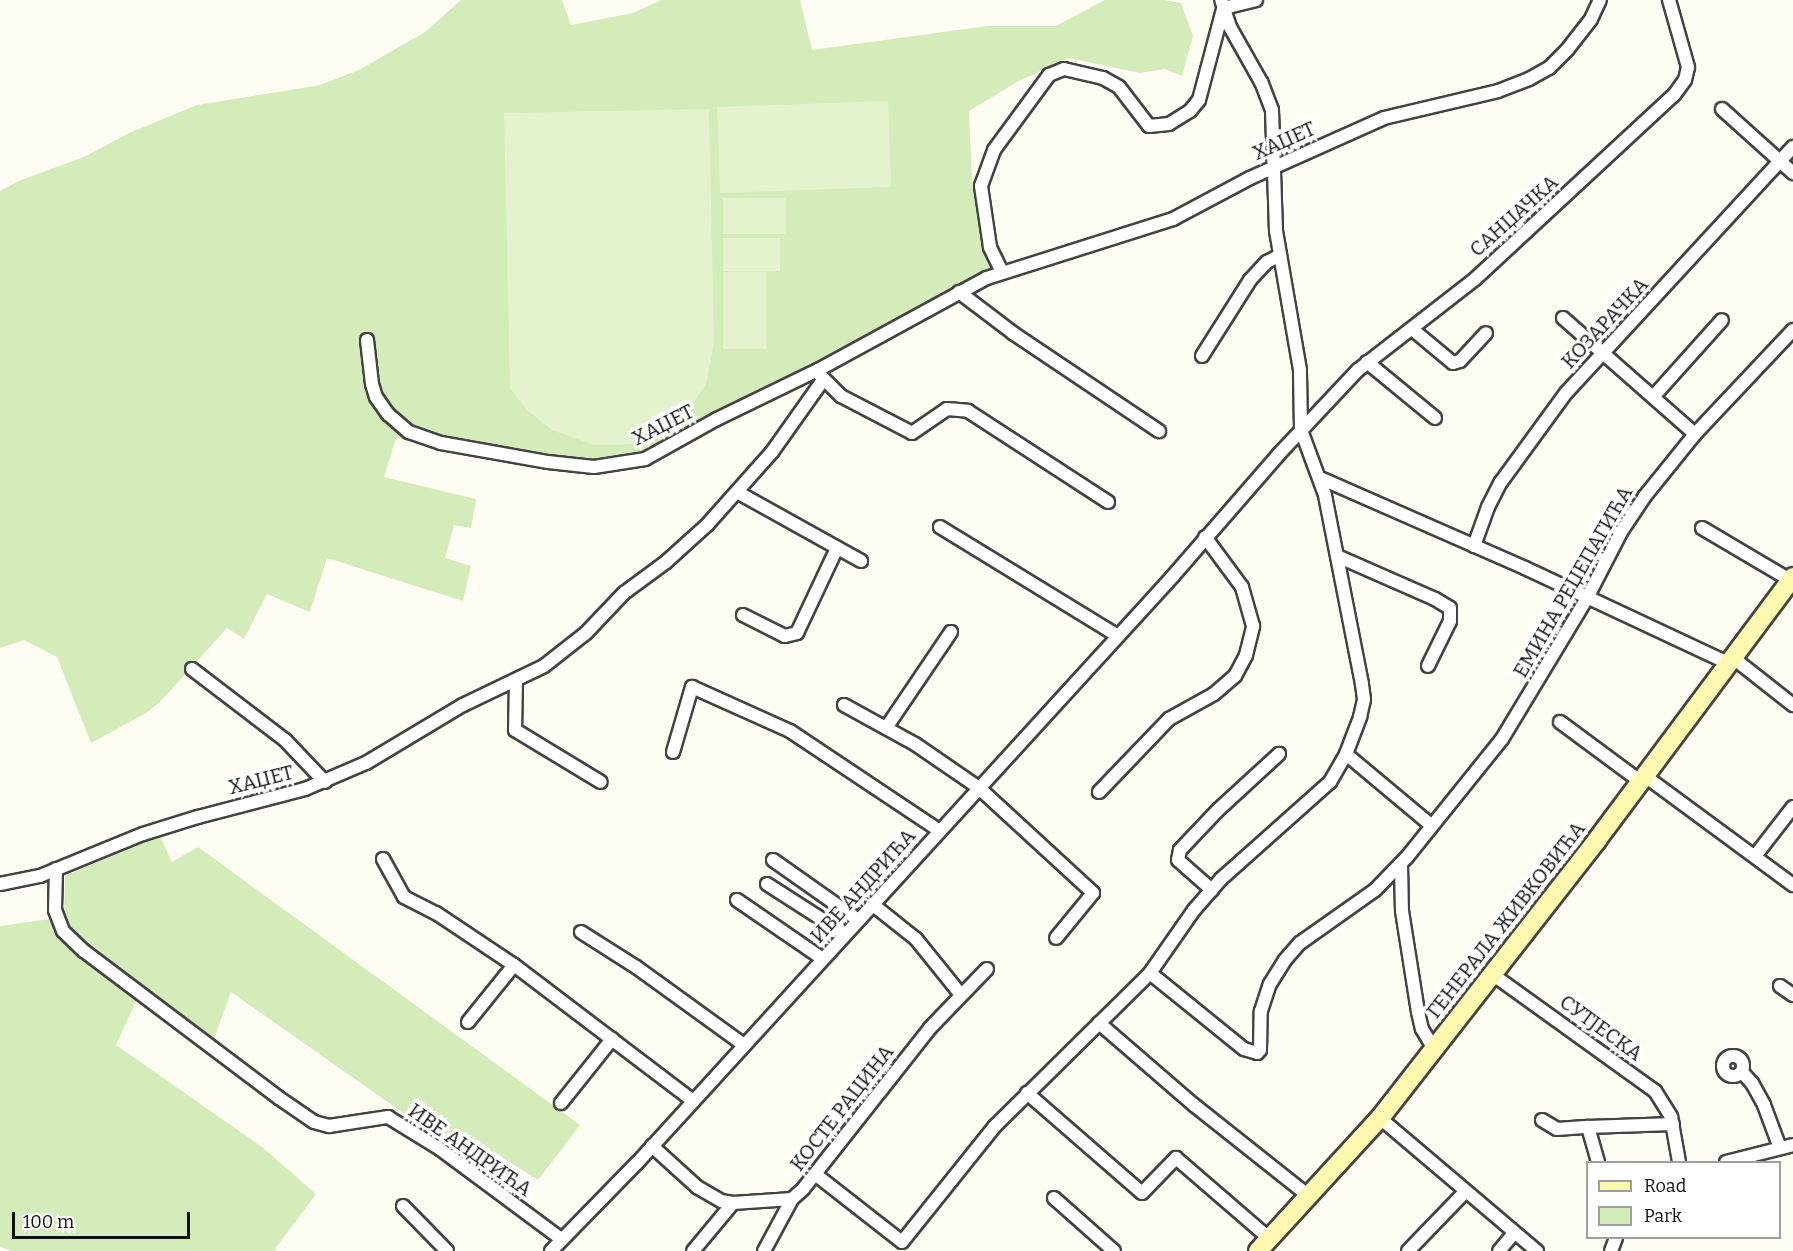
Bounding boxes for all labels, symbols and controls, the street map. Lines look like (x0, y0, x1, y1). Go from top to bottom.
street label: ХАЏЕТ (1249, 117, 1319, 165)
street label: САНЏАЧКА (1465, 170, 1563, 262)
street label: КОЗАРАЧКА (1557, 272, 1653, 374)
street label: ХАЏЕТ (628, 399, 698, 451)
street label: ЕМИНА РЕЏЕПАГИЋА (1508, 482, 1638, 682)
street label: ХАЏЕТ (226, 760, 296, 800)
street label: ГЕНЕРАЛА ЖИВКОВИЋА (1422, 817, 1590, 1023)
street label: ИВЕ АНДРИЋА (806, 824, 920, 948)
street label: СУТЈЕСКА (1555, 990, 1647, 1066)
street label: КОСТЕ РАЦИНА (785, 1040, 899, 1176)
street label: ИВЕ АНДРИЋА (404, 1099, 536, 1201)
legend (1586, 1161, 1781, 1239)
text: Road (1644, 1175, 1686, 1197)
scale bar (15, 1200, 194, 1238)
text: Park (1644, 1205, 1682, 1227)
text: 100 m (23, 1211, 74, 1233)

